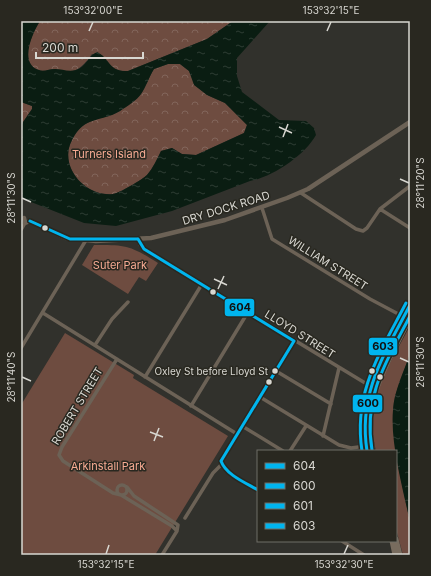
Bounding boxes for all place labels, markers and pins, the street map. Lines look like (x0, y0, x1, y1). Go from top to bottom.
unlabelled marker (40, 223, 50, 233)
unlabelled marker (208, 287, 218, 297)
place label: Oxley St before Lloyd St (154, 365, 269, 377)
marker: Oxley St before Lloyd St (270, 366, 280, 376)
unlabelled marker (367, 366, 377, 376)
unlabelled marker (375, 372, 385, 382)
unlabelled marker (264, 377, 274, 387)

